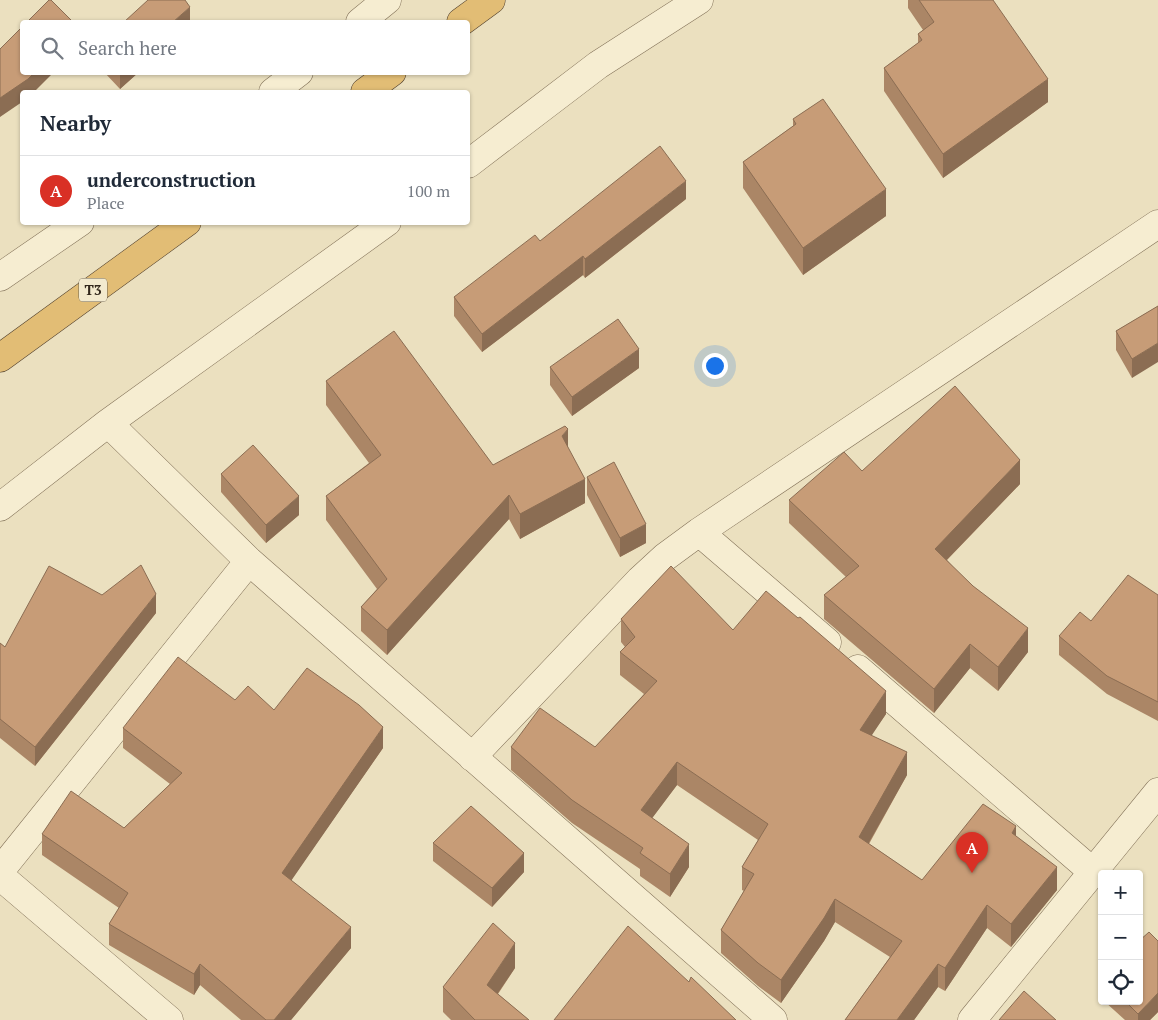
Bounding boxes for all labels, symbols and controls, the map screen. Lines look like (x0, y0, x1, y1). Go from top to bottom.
search box (20, 20, 470, 75)
icon: search (38, 34, 66, 62)
text: Search here (78, 35, 177, 60)
text: Nearby (40, 109, 111, 137)
text: underconstruction (87, 167, 256, 192)
text: A (50, 180, 62, 202)
text: 100 m (407, 180, 450, 202)
text: Place (87, 192, 125, 214)
road number: T3 (79, 278, 107, 302)
your location (702, 353, 728, 379)
pin: A (956, 832, 988, 873)
map controls (1098, 870, 1143, 1005)
button: + (1098, 870, 1143, 915)
button: − (1098, 915, 1143, 960)
button: locate (1098, 960, 1143, 1005)

